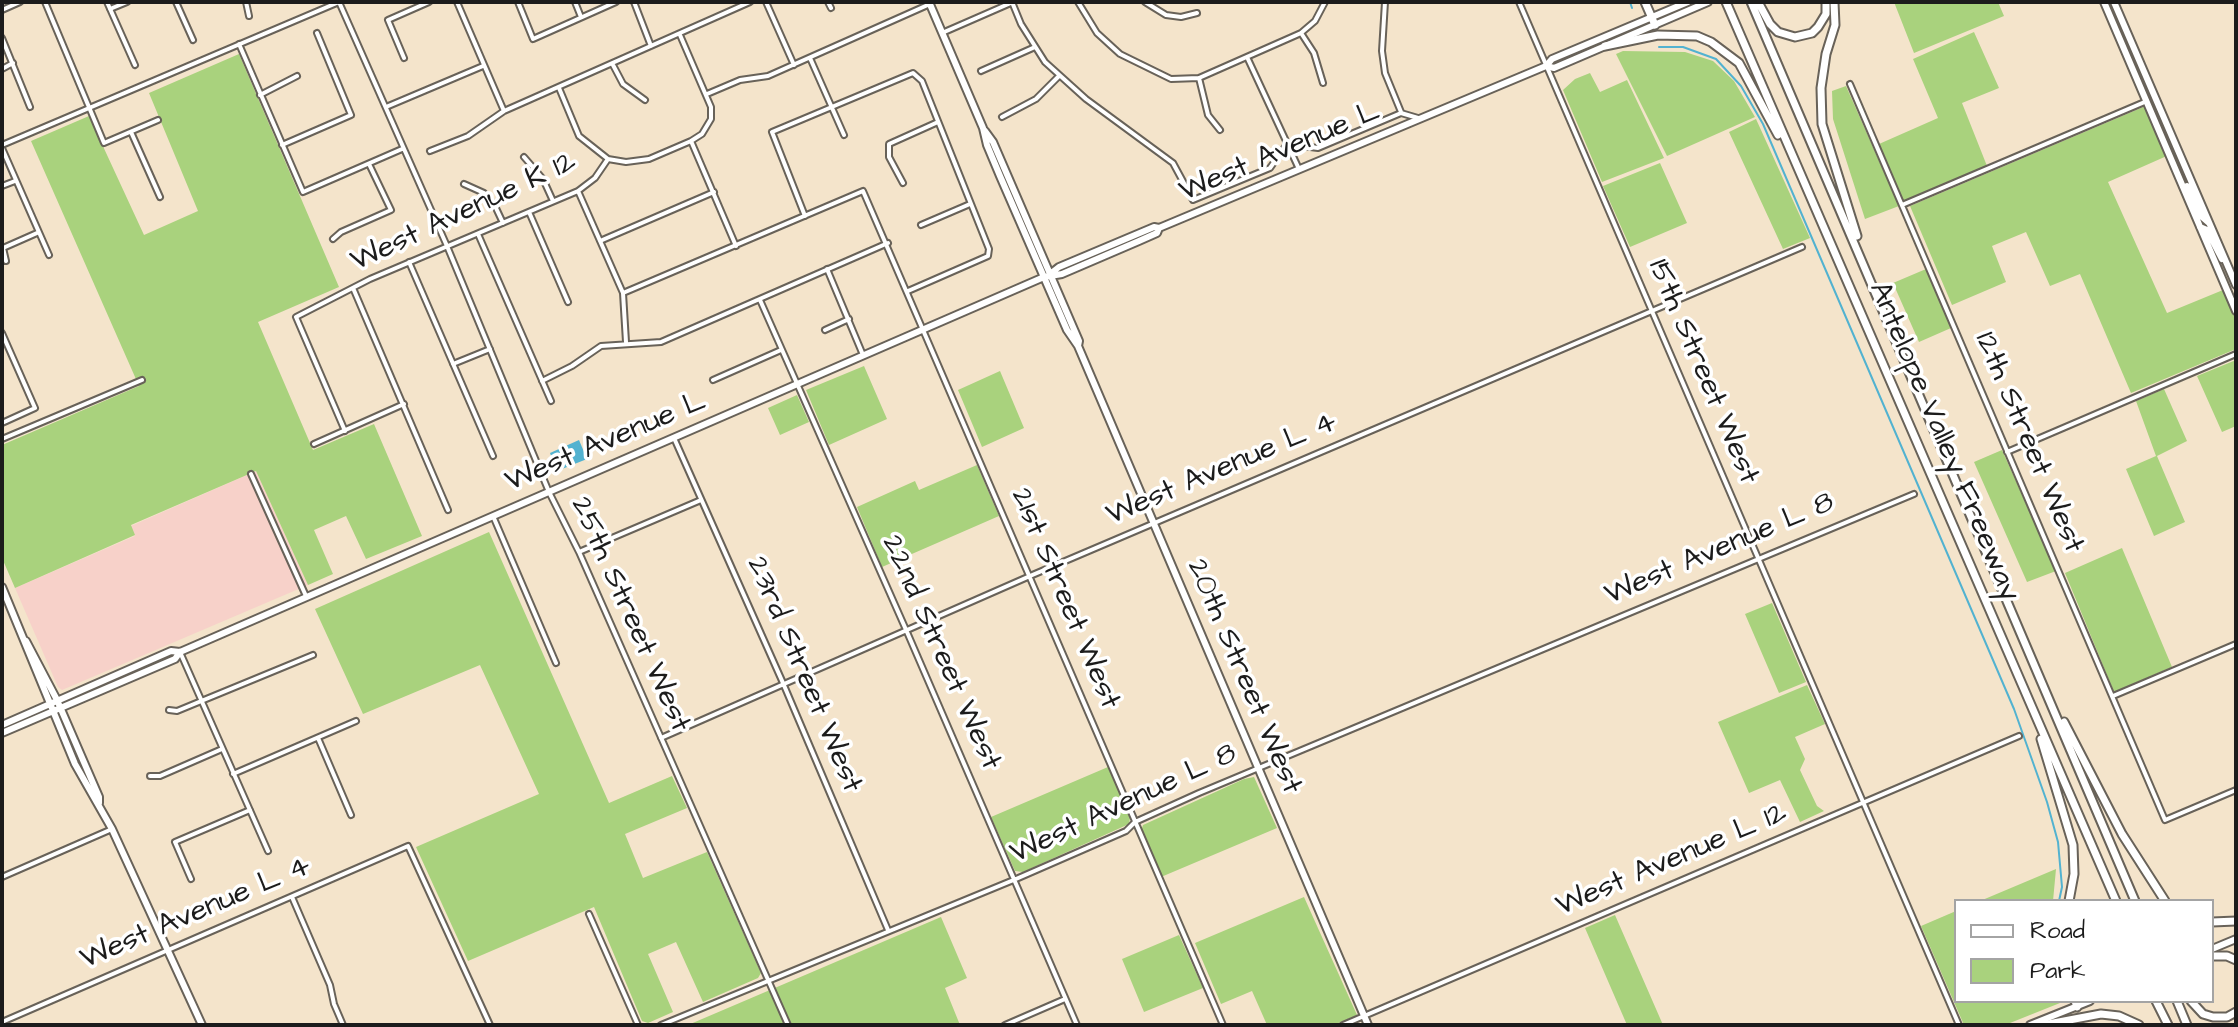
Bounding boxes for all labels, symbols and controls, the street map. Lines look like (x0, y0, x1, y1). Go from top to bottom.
street label: West Avenue L (1175, 95, 1385, 211)
street label: West Avenue K 12 (346, 145, 582, 281)
street label: 15th Street West (1638, 254, 1766, 490)
street label: Antelope Valley Freeway (1859, 277, 2027, 607)
street label: 12th Street West (1965, 327, 2091, 559)
street label: West Avenue L (501, 385, 711, 501)
street label: West Avenue L 4 (1102, 405, 1342, 535)
street label: 21st Street West (1001, 483, 1127, 715)
street label: West Avenue L 8 (1600, 485, 1840, 615)
street label: 25th Street West (561, 492, 697, 738)
street label: 22nd Street West (872, 530, 1008, 776)
street label: 23rd Street West (737, 552, 869, 798)
street label: 20th Street West (1177, 554, 1309, 800)
street label: West Avenue L 8 (1005, 737, 1243, 873)
street label: West Avenue L 12 (1551, 796, 1793, 926)
street label: West Avenue L 4 (76, 849, 316, 979)
legend (1954, 899, 2214, 1003)
text: Road (2030, 914, 2085, 948)
text: Park (2030, 954, 2086, 988)

